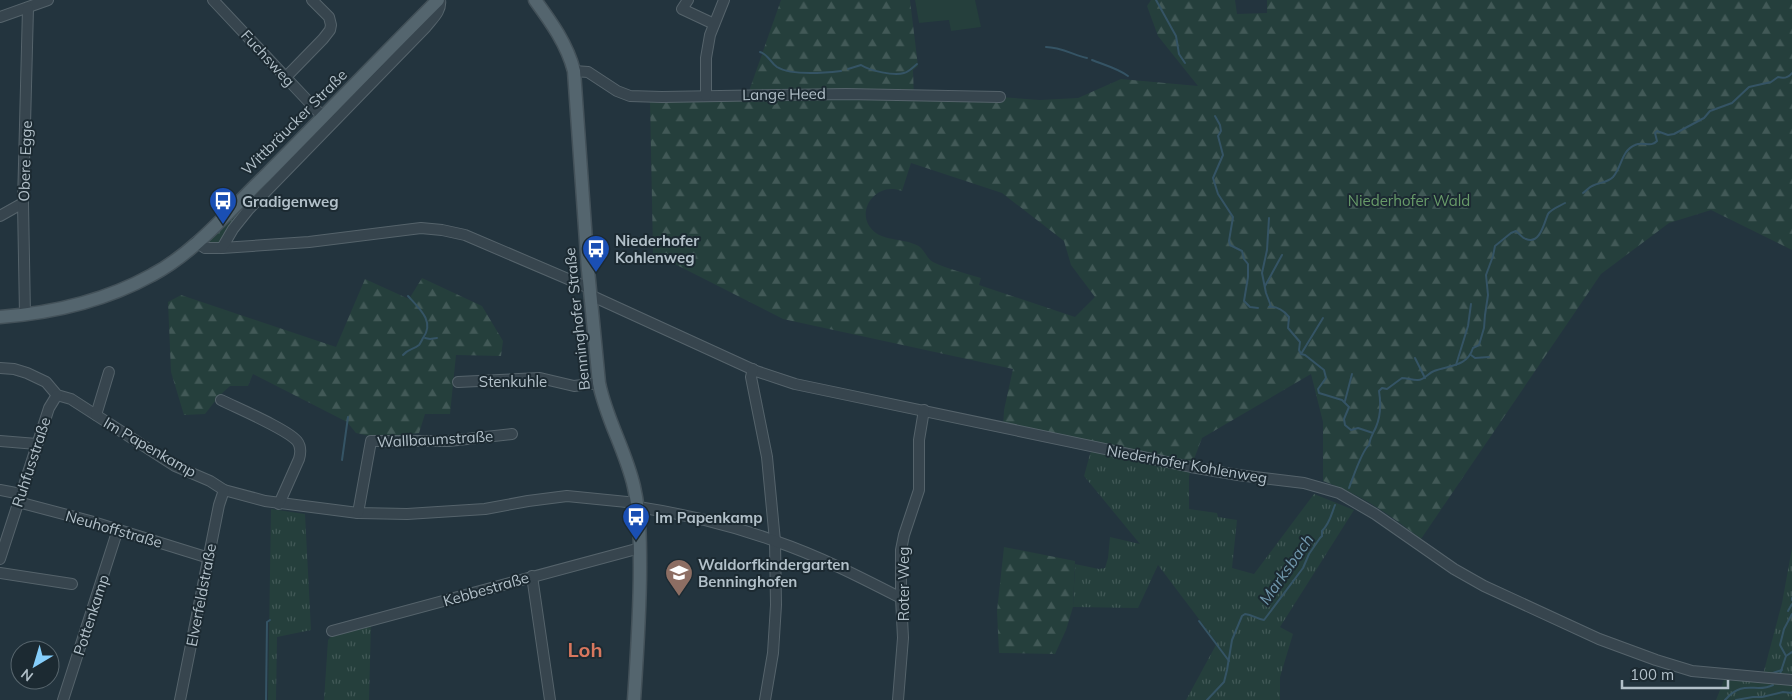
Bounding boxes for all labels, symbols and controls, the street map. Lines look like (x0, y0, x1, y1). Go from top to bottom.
street label: Fuchsweg (237, 26, 299, 90)
street label: Wittbräucker Straße (237, 65, 351, 179)
street label: Lange Heed (742, 84, 826, 104)
street label: Obere Egge (14, 120, 36, 202)
bus stop icon: Gradigenweg (208, 186, 238, 225)
park label: Niederhofer Wald (1348, 191, 1470, 210)
place label: Gradigenweg (242, 192, 339, 211)
place label: Niederhofer Kohlenweg (615, 231, 699, 267)
bus stop icon: Niederhofer Kohlenweg (581, 234, 611, 273)
street label: Benninghofer Straße (560, 247, 594, 391)
street label: Stenkuhle (479, 372, 547, 391)
street label: Im Papenkamp (100, 413, 200, 481)
street label: Ruhfusstraße (7, 415, 55, 509)
street label: Wallbaumstraße (376, 426, 494, 452)
street label: Niederhofer Kohlenweg (1105, 441, 1269, 487)
bus stop icon: Im Papenkamp (621, 502, 651, 541)
street label: Neuhoffstraße (63, 506, 165, 552)
place label: Im Papenkamp (655, 508, 763, 527)
water label: Marksbach (1254, 530, 1318, 608)
street label: Elverfeldstraße (182, 542, 220, 648)
street label: Roter Weg (894, 547, 913, 621)
place label: Waldorfkindergarten Benninghofen (698, 555, 850, 591)
school or university icon: Waldorfkindergarten Benninghofen (664, 558, 694, 597)
street label: Kebbestraße (441, 568, 531, 610)
street label: Pottenkamp (69, 572, 113, 658)
district label: Loh (568, 637, 603, 662)
north arrow (10, 640, 60, 690)
scale bar (1622, 658, 1728, 690)
text: N (17, 665, 37, 686)
text: 100 m (1630, 665, 1674, 684)

